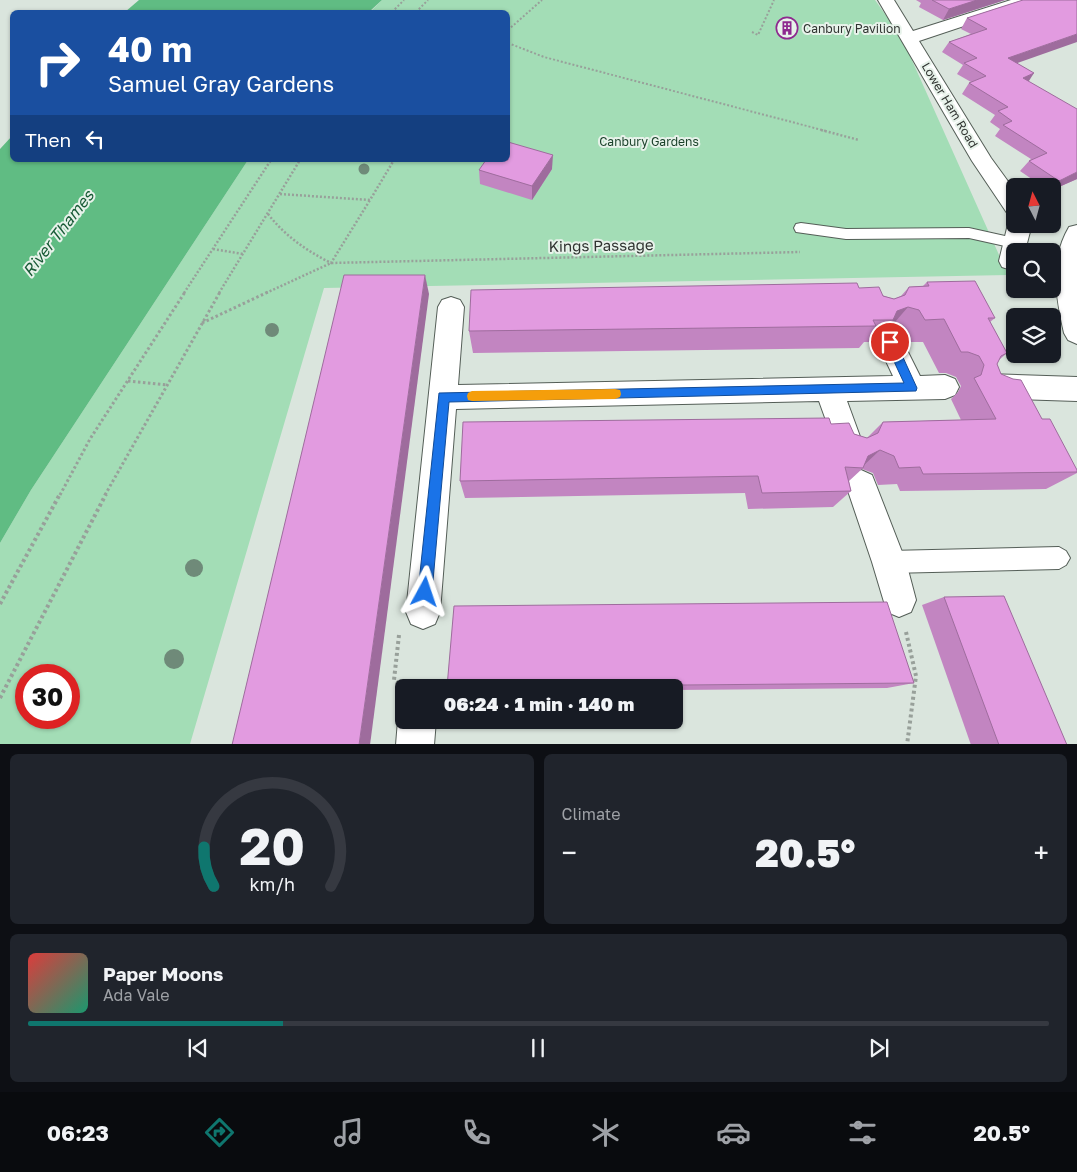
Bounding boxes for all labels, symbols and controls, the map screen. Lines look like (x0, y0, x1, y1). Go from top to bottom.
building icon: Canbury Pavilion (775, 16, 799, 40)
place label: Canbury Pavilion (803, 21, 901, 36)
text: 40 m (108, 28, 192, 70)
icon: right (25, 30, 90, 95)
street label: Lower Ham Road (919, 60, 981, 150)
text: Samuel Gray Gardens (108, 70, 334, 97)
icon: left (81, 125, 109, 153)
text: Then (25, 128, 71, 151)
park label: Canbury Gardens (599, 134, 699, 149)
north arrow (1006, 178, 1061, 232)
map controls (1006, 178, 1061, 363)
water label: River Thames (18, 185, 99, 280)
street label: Kings Passage (548, 235, 654, 255)
button: search (1006, 243, 1061, 298)
button: layers (1006, 308, 1061, 363)
pin (869, 321, 911, 363)
icon: arrive (876, 328, 904, 356)
position arrow (398, 565, 450, 617)
speed limit sign: 30 (15, 664, 80, 729)
text: 06:24 · 1 min · 140 m (444, 692, 634, 715)
text: Climate (562, 804, 621, 824)
text: 20 (239, 814, 305, 876)
text: 20.5° (755, 830, 855, 875)
text: − (562, 836, 577, 869)
text: + (1034, 836, 1049, 869)
text: km/h (249, 873, 294, 895)
text: Paper Moons (103, 962, 223, 985)
text: Ada Vale (103, 985, 169, 1005)
icon: previous (184, 1034, 212, 1062)
icon: pause (524, 1034, 552, 1062)
icon: next (865, 1034, 893, 1062)
icon: directions (202, 1115, 237, 1150)
icon: music (331, 1115, 366, 1150)
icon: phone (459, 1115, 494, 1150)
icon: climate (588, 1115, 623, 1150)
icon: car (716, 1115, 751, 1150)
icon: filters (845, 1115, 880, 1150)
text: 06:23 (47, 1119, 109, 1146)
text: 20.5° (973, 1119, 1030, 1146)

